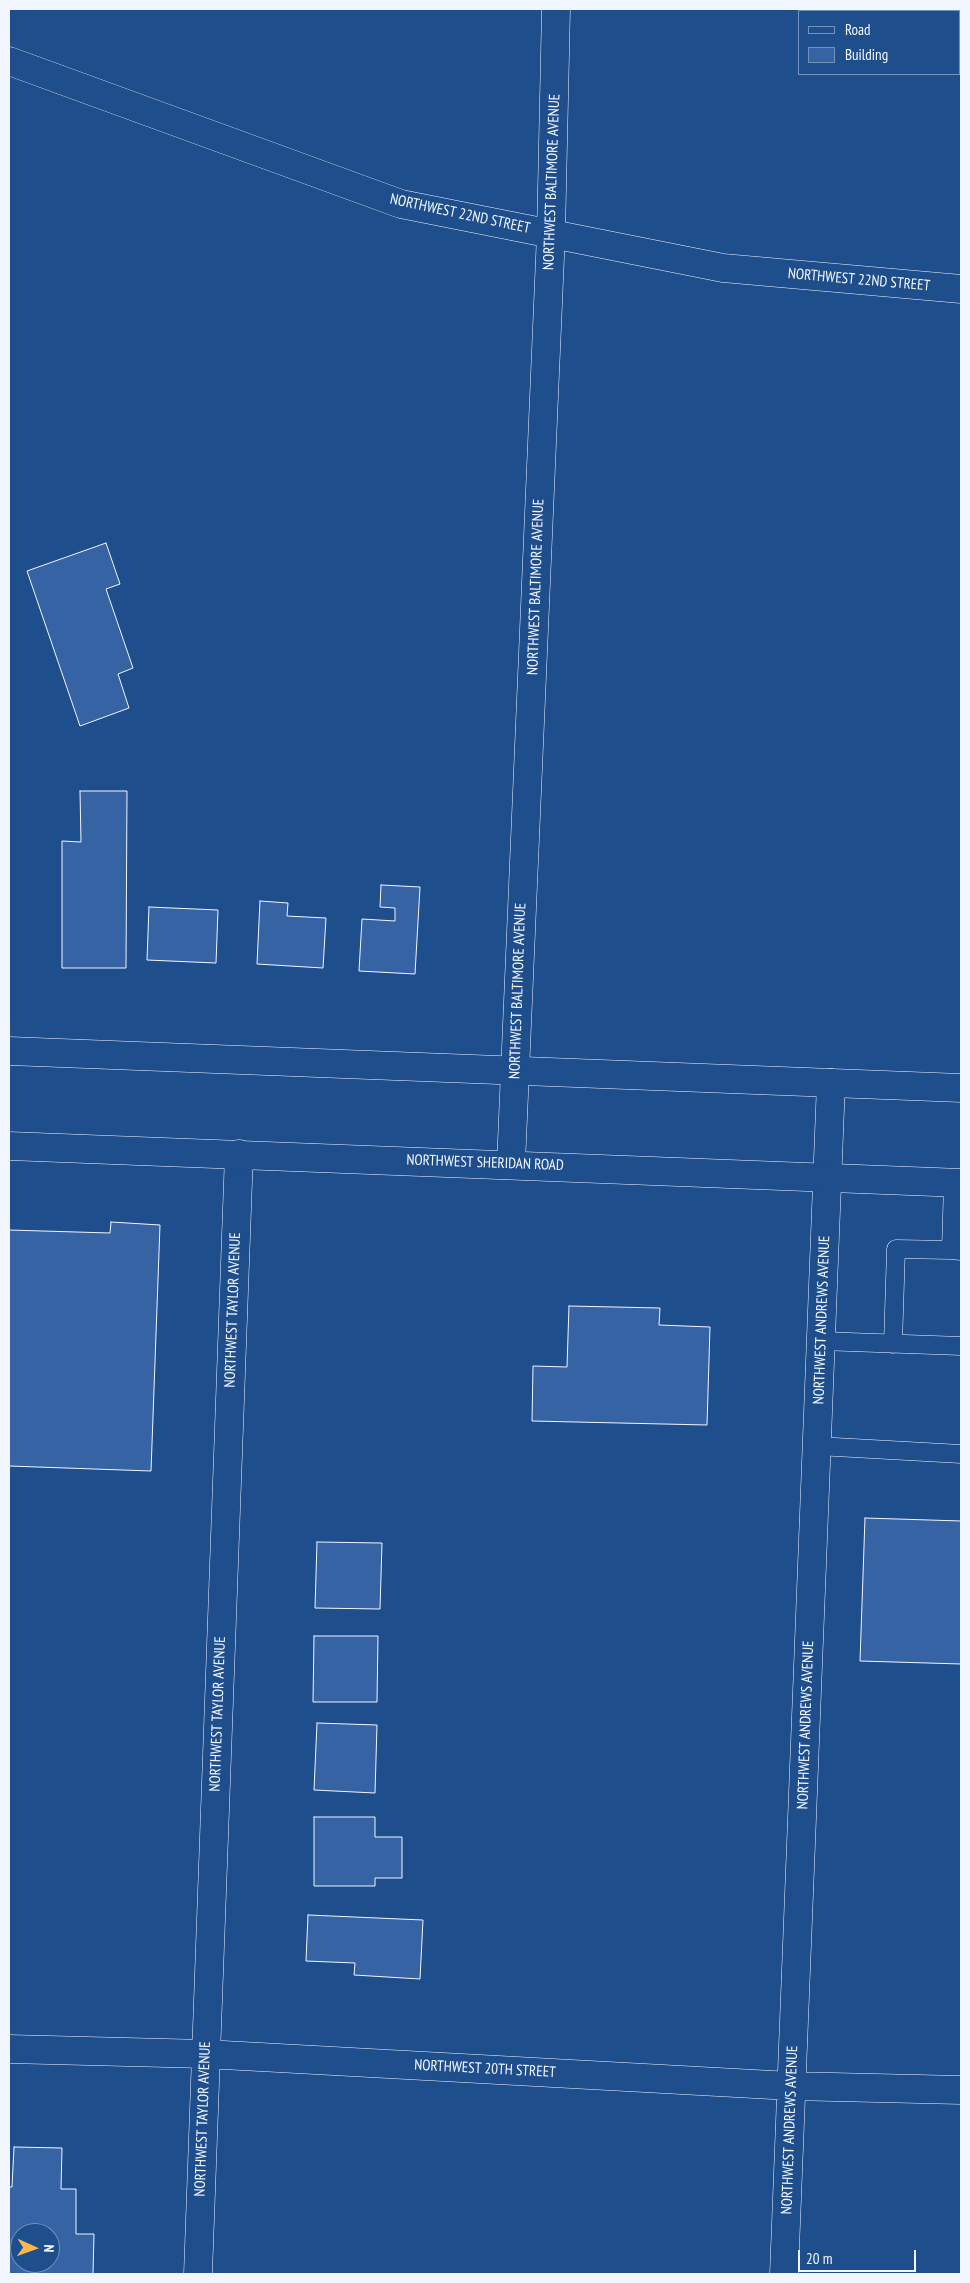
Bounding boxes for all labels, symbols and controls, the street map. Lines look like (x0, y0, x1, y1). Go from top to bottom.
legend (798, 10, 960, 75)
text: Road (845, 20, 871, 39)
text: Building (845, 45, 888, 64)
street label: NORTHWEST BALTIMORE AVENUE (540, 94, 564, 270)
street label: NORTHWEST 22ND STREET (388, 190, 532, 238)
street label: NORTHWEST 22ND STREET (787, 265, 931, 295)
street label: NORTHWEST BALTIMORE AVENUE (524, 499, 548, 675)
street label: NORTHWEST BALTIMORE AVENUE (506, 903, 530, 1079)
street label: NORTHWEST SHERIDAN ROAD (406, 1151, 564, 1175)
street label: NORTHWEST TAYLOR AVENUE (221, 1232, 245, 1388)
street label: NORTHWEST ANDREWS AVENUE (810, 1235, 834, 1405)
street label: NORTHWEST TAYLOR AVENUE (206, 1636, 230, 1792)
street label: NORTHWEST ANDREWS AVENUE (794, 1640, 818, 1810)
street label: NORTHWEST TAYLOR AVENUE (191, 2041, 215, 2197)
street label: NORTHWEST ANDREWS AVENUE (778, 2045, 802, 2215)
street label: NORTHWEST 20TH STREET (414, 2056, 556, 2082)
north arrow (10, 2223, 60, 2273)
scale bar (800, 2240, 918, 2272)
text: N (40, 2244, 58, 2253)
text: 20 m (806, 2249, 832, 2268)

